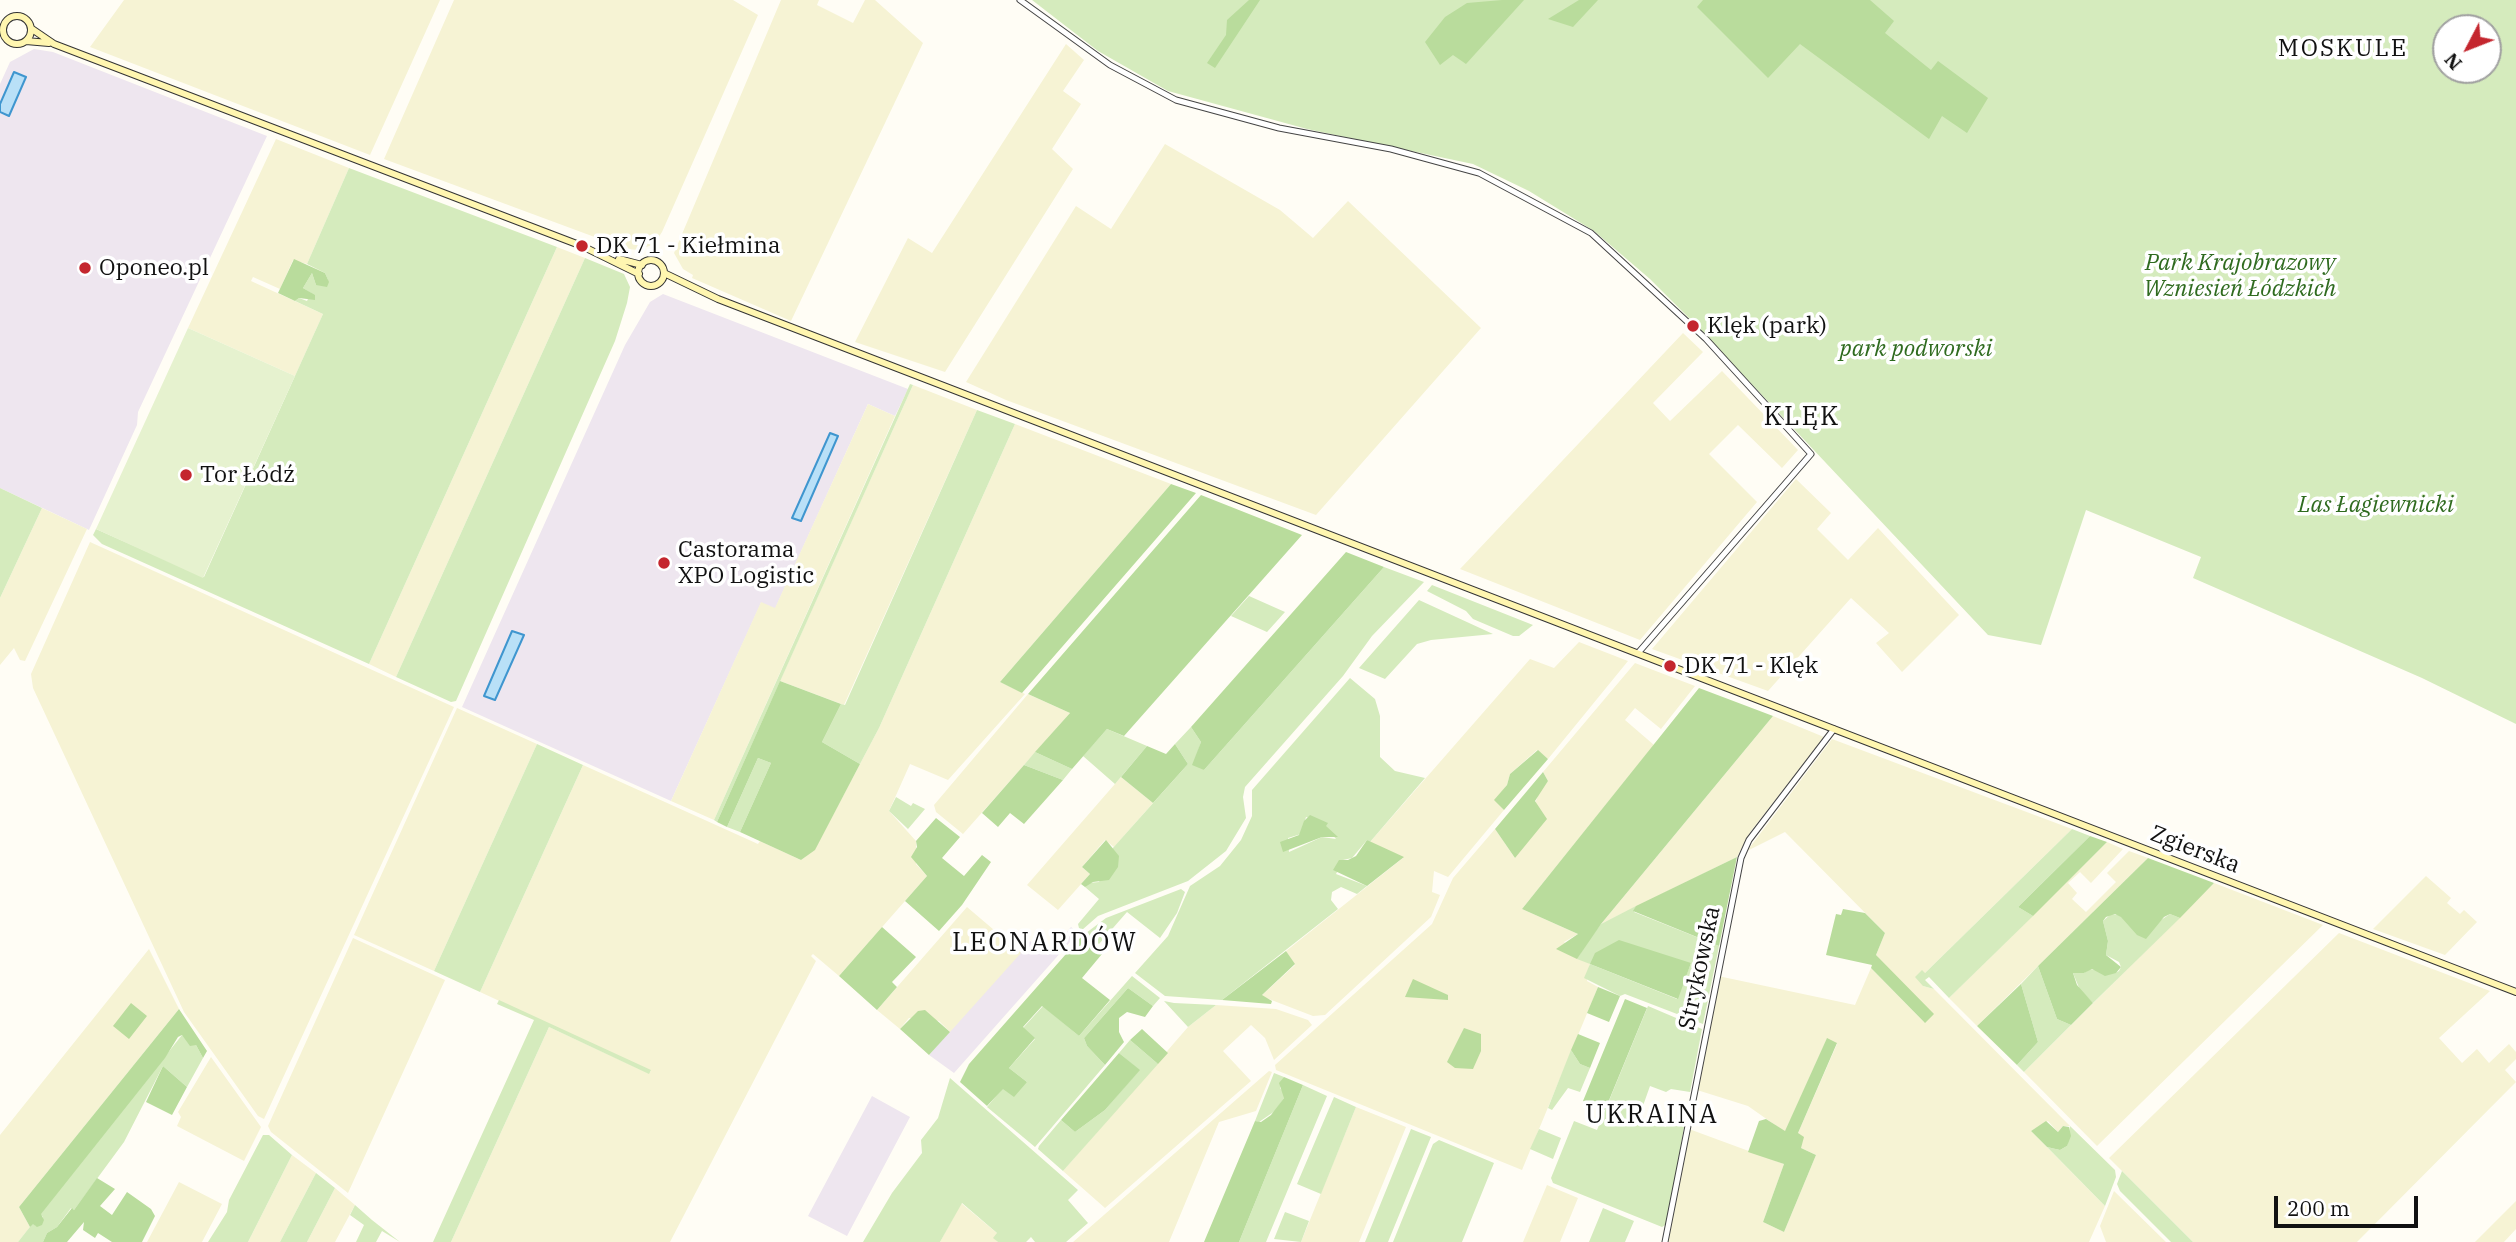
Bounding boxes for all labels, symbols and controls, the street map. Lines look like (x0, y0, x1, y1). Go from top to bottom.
north arrow (2432, 14, 2502, 84)
district label: MOSKULE (2279, 35, 2407, 63)
text: N (2439, 48, 2467, 75)
place label: DK 71 - Kiełmina (596, 232, 780, 260)
marker: DK 71 - Kiełmina (574, 238, 590, 254)
park label: Park Krajobrazowy Wzniesień Łódzkich (2144, 249, 2336, 303)
place label: Oponeo.pl (99, 254, 209, 282)
marker: Oponeo.pl (77, 260, 93, 276)
place label: Klęk (park) (1707, 312, 1827, 340)
marker: Klęk (park) (1685, 318, 1701, 334)
park label: park podworski (1840, 335, 1992, 363)
district label: KLĘK (1764, 401, 1840, 433)
place label: Tor Łódź (200, 461, 295, 489)
marker: Tor Łódź (178, 467, 194, 483)
park label: Las Łagiewnicki (2298, 491, 2454, 519)
place label: Castorama XPO Logistic (678, 536, 814, 590)
marker: Castorama XPO Logistic (656, 555, 672, 571)
place label: DK 71 - Klęk (1684, 652, 1818, 680)
marker: DK 71 - Klęk (1662, 658, 1678, 674)
street label: Zgierska (2146, 820, 2244, 880)
street label: Strykowska (1673, 904, 1727, 1032)
district label: LEONARDÓW (953, 927, 1137, 959)
district label: UKRAINA (1586, 1099, 1718, 1131)
scale bar (2278, 1182, 2422, 1226)
text: 200 m (2287, 1194, 2350, 1222)

